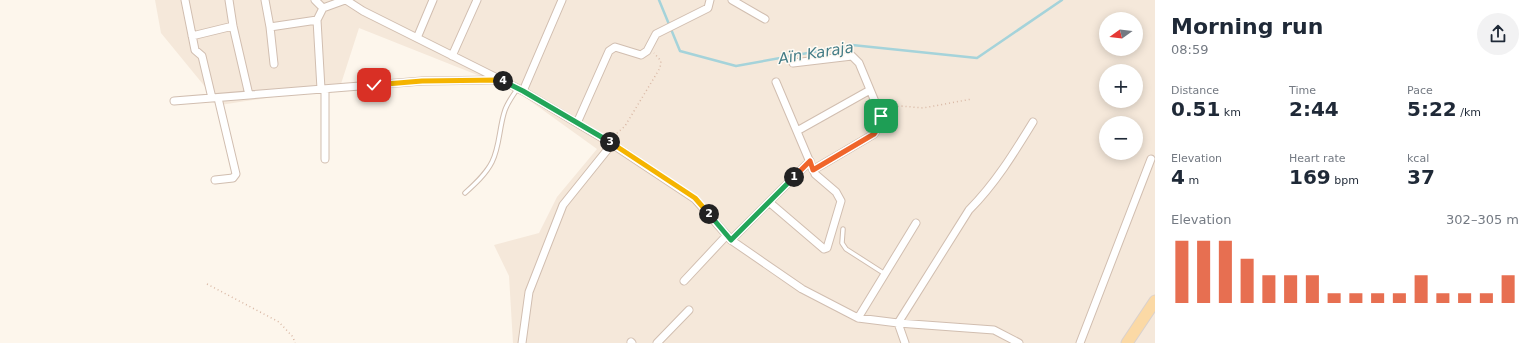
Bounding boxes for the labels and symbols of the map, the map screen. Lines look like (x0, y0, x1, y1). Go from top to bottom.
north arrow (1099, 12, 1143, 56)
water label: Aïn Karaja (776, 38, 855, 68)
pin (357, 68, 391, 102)
pin: 4 (493, 71, 513, 91)
pin (864, 99, 898, 133)
pin: 3 (600, 132, 620, 152)
pin: 1 (784, 167, 804, 187)
pin: 2 (699, 204, 719, 224)

